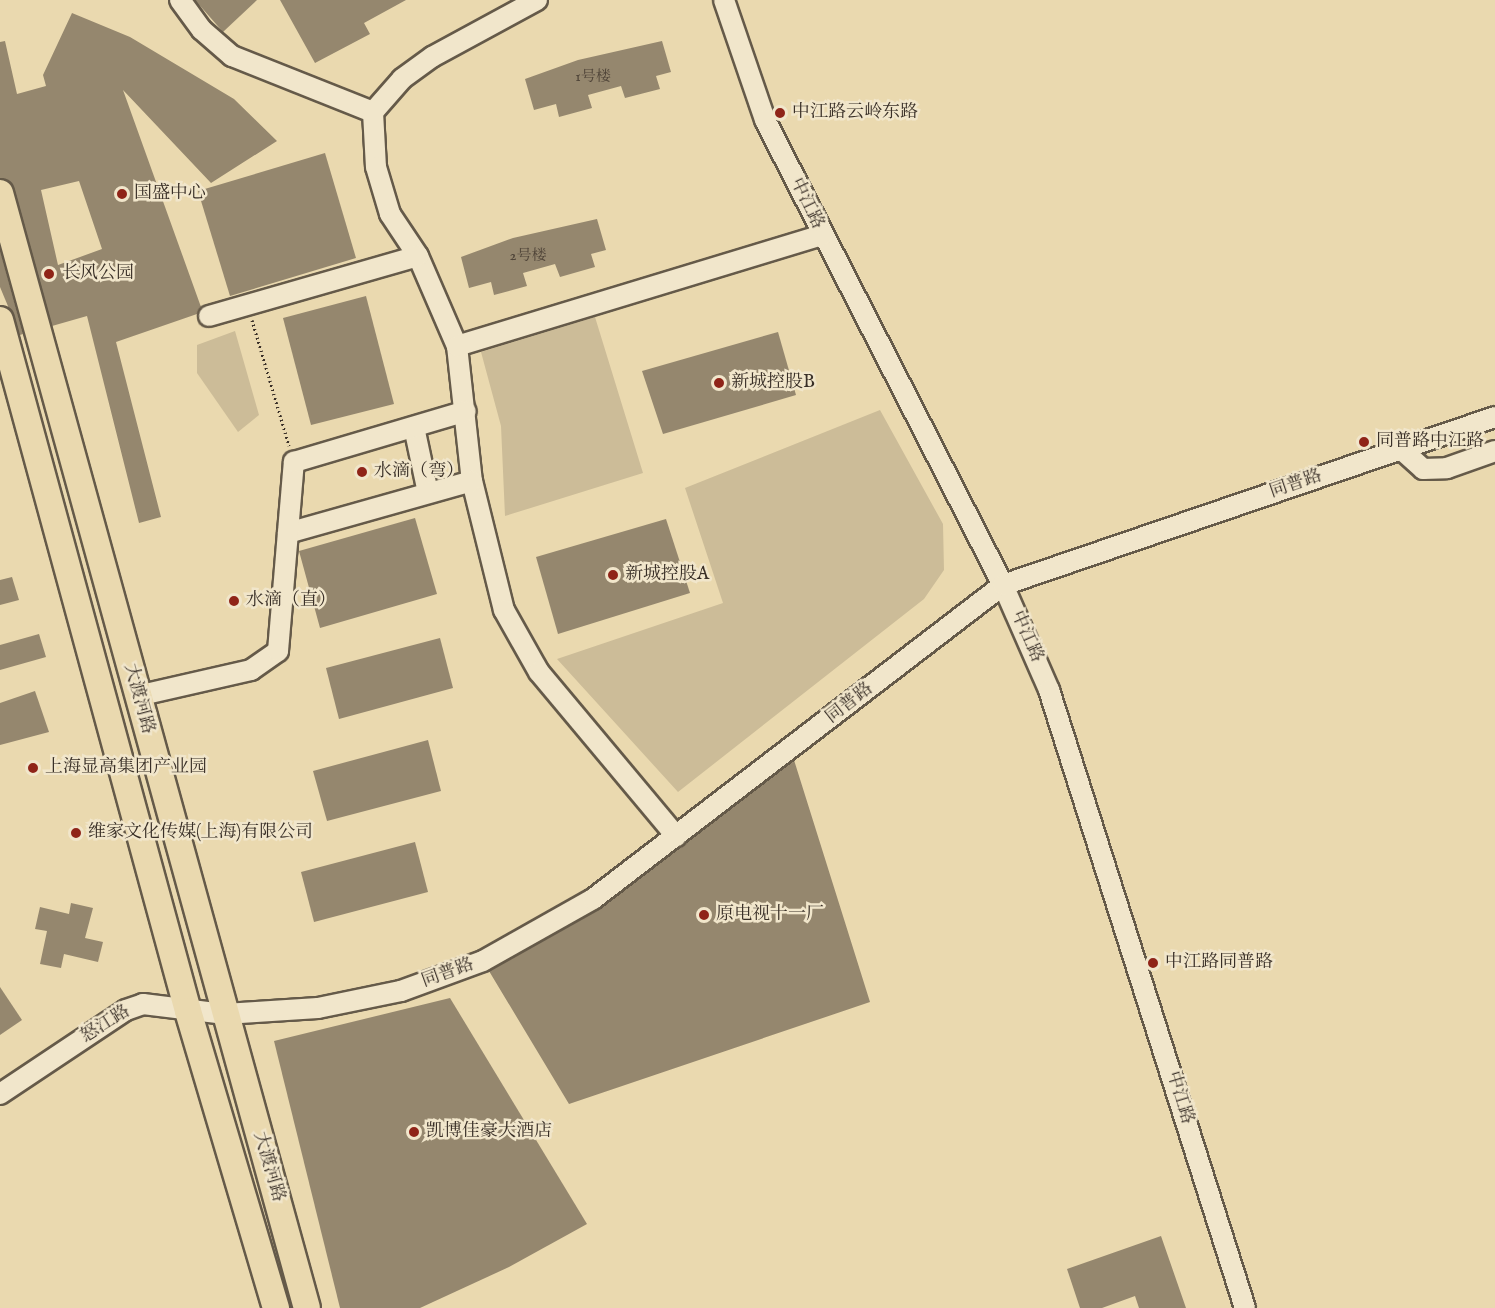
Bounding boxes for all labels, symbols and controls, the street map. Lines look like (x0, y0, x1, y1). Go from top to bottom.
house number: 1号楼 (575, 68, 611, 86)
place label: 中江路云岭东路 (792, 102, 918, 124)
marker: 中江路云岭东路 (773, 106, 787, 120)
street label: 中江路 (784, 175, 828, 233)
place label: 国盛中心 (134, 183, 206, 205)
marker: 国盛中心 (115, 187, 129, 201)
house number: 2号楼 (509, 247, 547, 265)
place label: 长风公园 (62, 263, 134, 285)
marker: 长风公园 (40, 265, 58, 283)
place label: 新城控股B (731, 372, 815, 394)
marker: 新城控股B (712, 376, 726, 390)
place label: 同普路中江路 (1376, 431, 1484, 453)
marker: 同普路中江路 (1357, 435, 1371, 449)
place label: 水滴（弯） (374, 461, 464, 483)
marker: 水滴（弯） (355, 465, 369, 479)
street label: 同普路 (1267, 466, 1325, 504)
place label: 新城控股A (625, 564, 709, 586)
marker: 新城控股A (606, 568, 620, 582)
place label: 水滴（直） (246, 590, 336, 612)
marker: 水滴（直） (227, 594, 241, 608)
street label: 中江路 (1005, 608, 1047, 666)
street label: 大渡河路 (118, 661, 158, 737)
street label: 同普路 (822, 679, 878, 729)
place label: 上海显高集团产业园 (45, 757, 207, 779)
marker: 上海显高集团产业园 (26, 761, 40, 775)
place label: 维家文化传媒(上海)有限公司 (88, 822, 313, 844)
marker: 维家文化传媒(上海)有限公司 (69, 826, 83, 840)
place label: 原电视十一厂 (716, 904, 824, 926)
marker: 原电视十一厂 (697, 908, 711, 922)
place label: 中江路同普路 (1165, 952, 1273, 974)
street label: 同普路 (419, 955, 477, 993)
marker: 中江路同普路 (1146, 956, 1160, 970)
street label: 怒江路 (77, 1002, 135, 1048)
street label: 中江路 (1161, 1069, 1197, 1127)
place label: 凯博佳豪大酒店 (426, 1121, 552, 1143)
marker: 凯博佳豪大酒店 (407, 1125, 421, 1139)
street label: 大渡河路 (248, 1129, 288, 1205)

